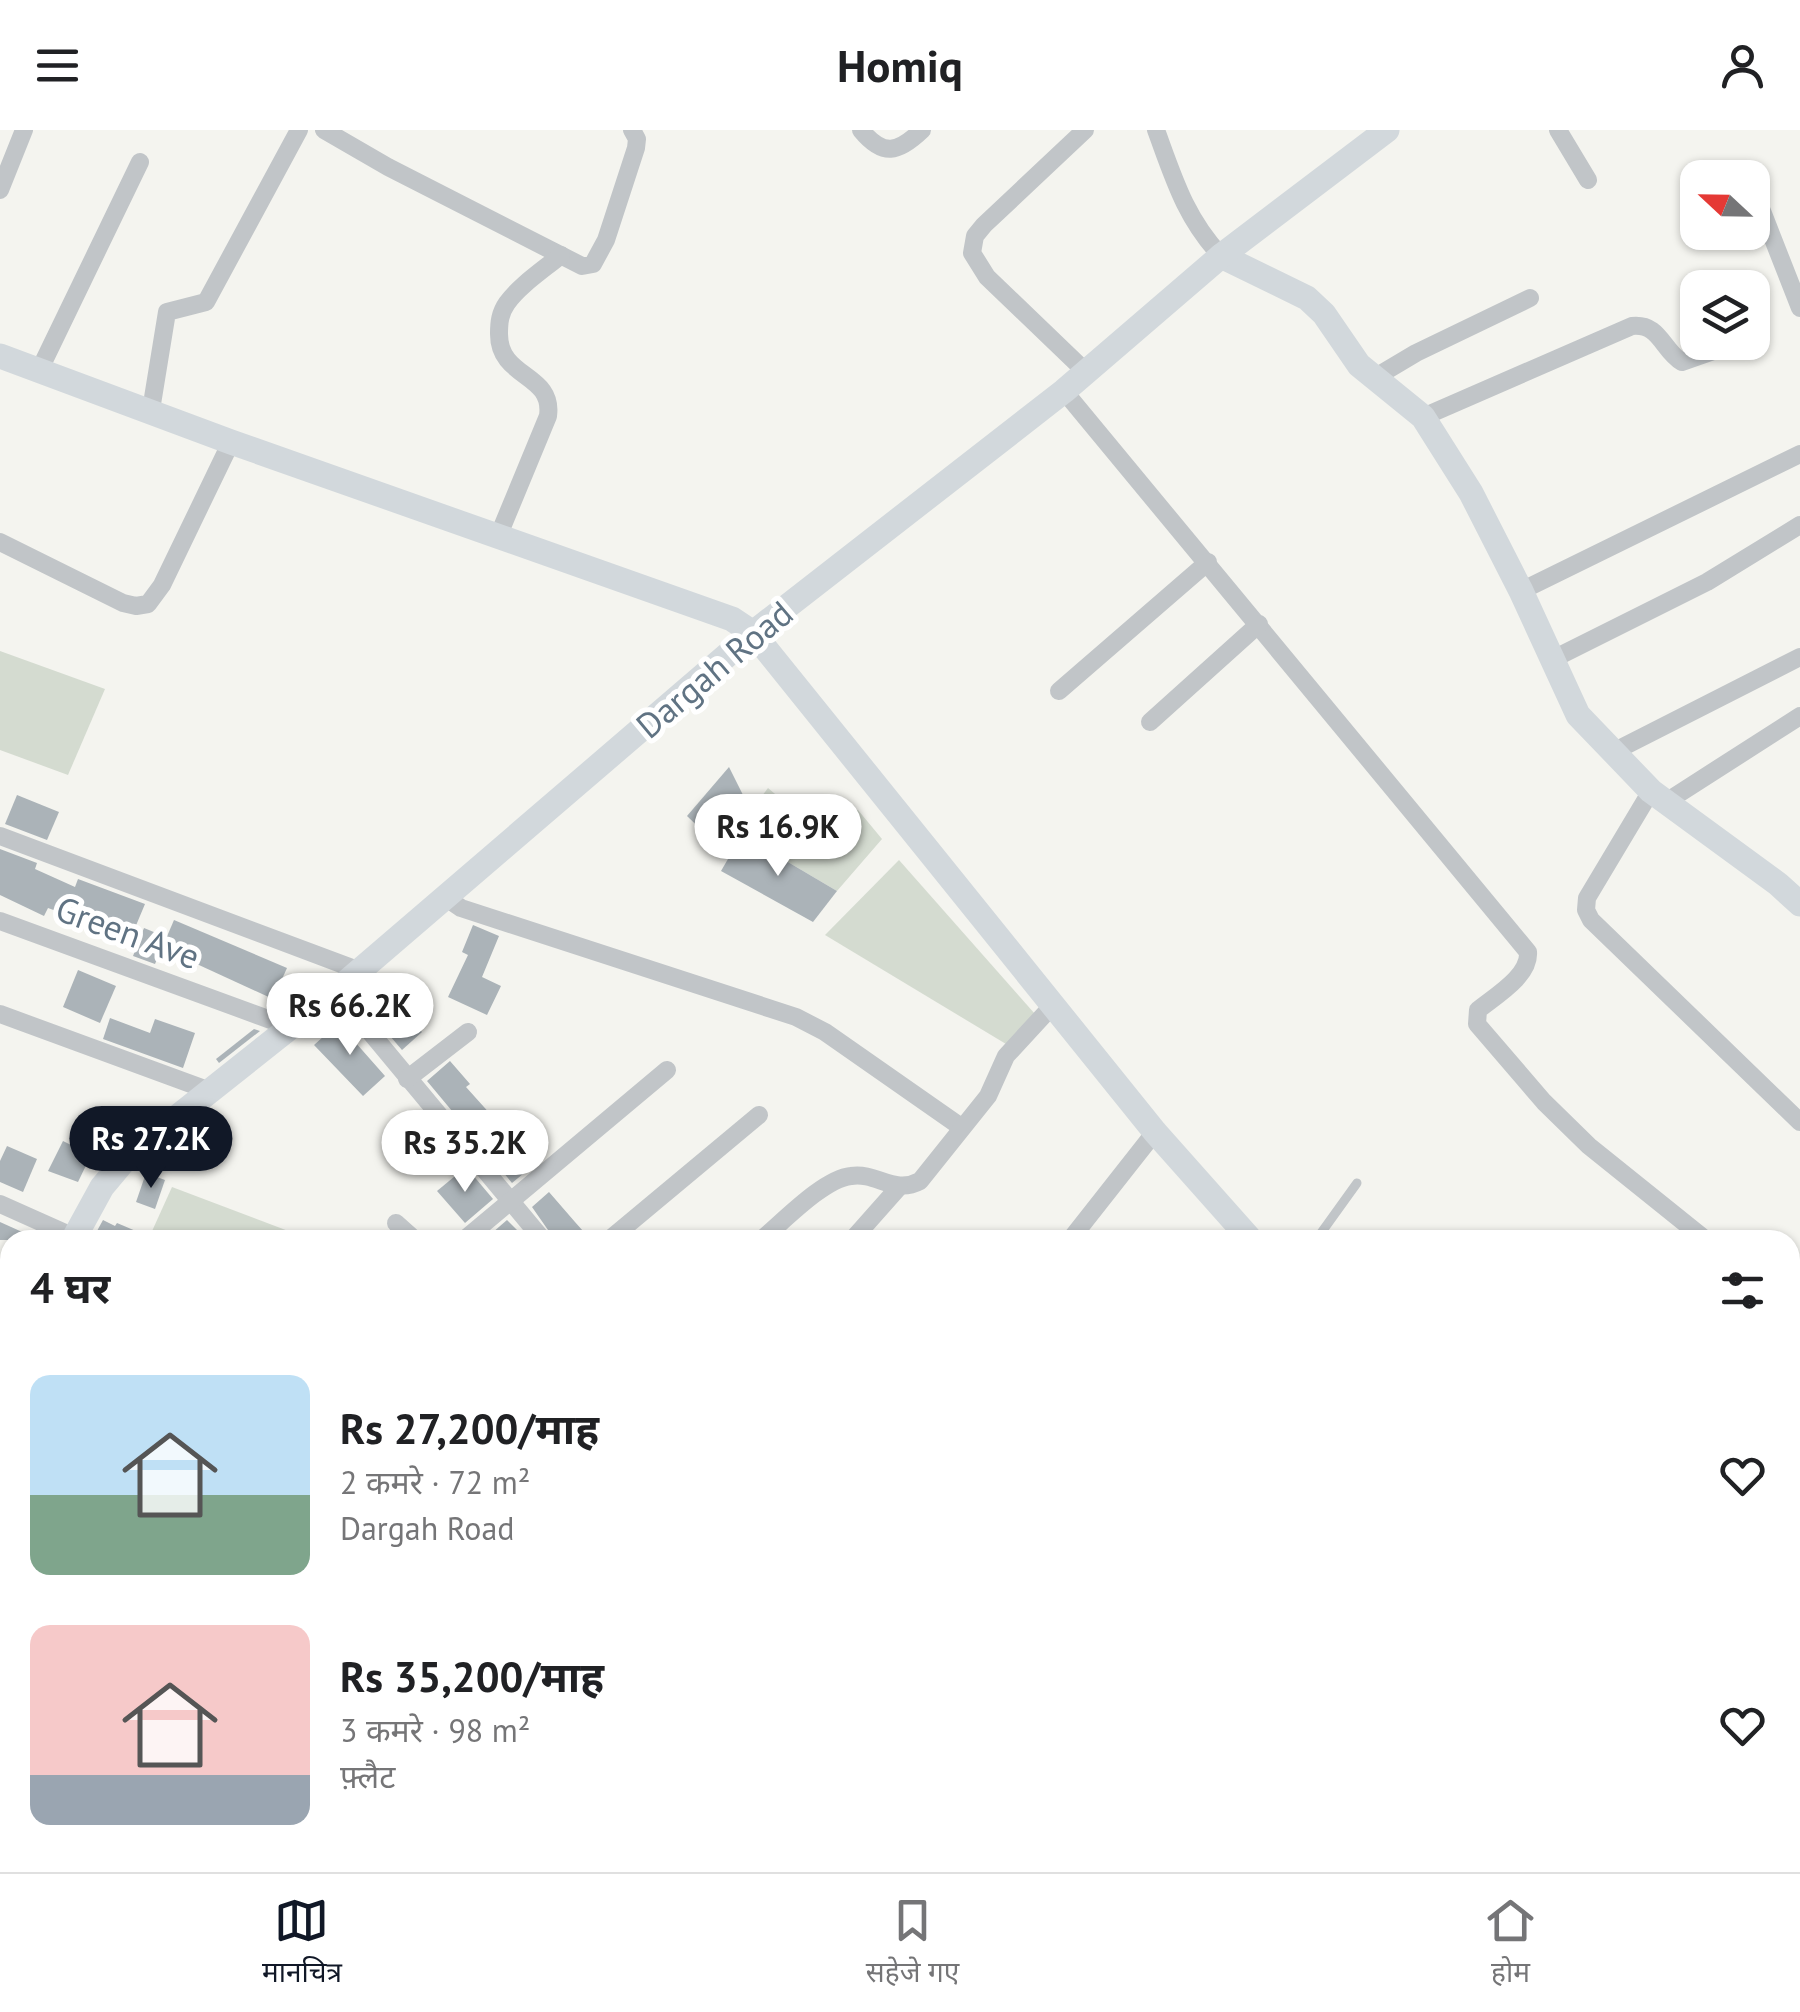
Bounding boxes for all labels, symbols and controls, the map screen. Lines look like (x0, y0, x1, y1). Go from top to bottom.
text: Homiq (837, 36, 963, 94)
icon: menu (30, 38, 85, 93)
icon: person (1715, 38, 1770, 93)
north arrow (1680, 160, 1770, 250)
map controls (1680, 160, 1770, 360)
button: layers (1680, 270, 1770, 360)
street label: Dargah Road (626, 590, 802, 748)
pin: Rs 16.9K (675, 794, 881, 879)
text: Rs 16.9K (716, 805, 840, 847)
street label: Green Ave (50, 885, 206, 979)
pin: Rs 66.2K (247, 973, 453, 1058)
text: Rs 66.2K (288, 984, 412, 1026)
pin: Rs 27.2K (48, 1106, 254, 1191)
pin: Rs 35.2K (362, 1110, 568, 1195)
text: Rs 27.2K (91, 1117, 211, 1159)
text: Rs 35.2K (403, 1121, 527, 1163)
text: 4 घर (30, 1260, 110, 1315)
icon: filters (1715, 1263, 1770, 1318)
text: Rs 27,200/माह (340, 1401, 599, 1456)
icon: home (110, 1415, 230, 1535)
icon: heart (1715, 1448, 1770, 1503)
text: 2 कमरे · 72 m² (340, 1461, 530, 1503)
text: Dargah Road (340, 1507, 515, 1549)
text: Rs 35,200/माह (340, 1649, 604, 1704)
icon: home (110, 1665, 230, 1785)
icon: heart (1715, 1698, 1770, 1753)
text: 3 कमरे · 98 m² (340, 1709, 530, 1751)
text: फ़्लैट (340, 1755, 395, 1797)
tab: मानचित्र (262, 1893, 342, 1993)
tab: सहेजे गए (866, 1893, 959, 1993)
tab: होम (1483, 1893, 1538, 1993)

